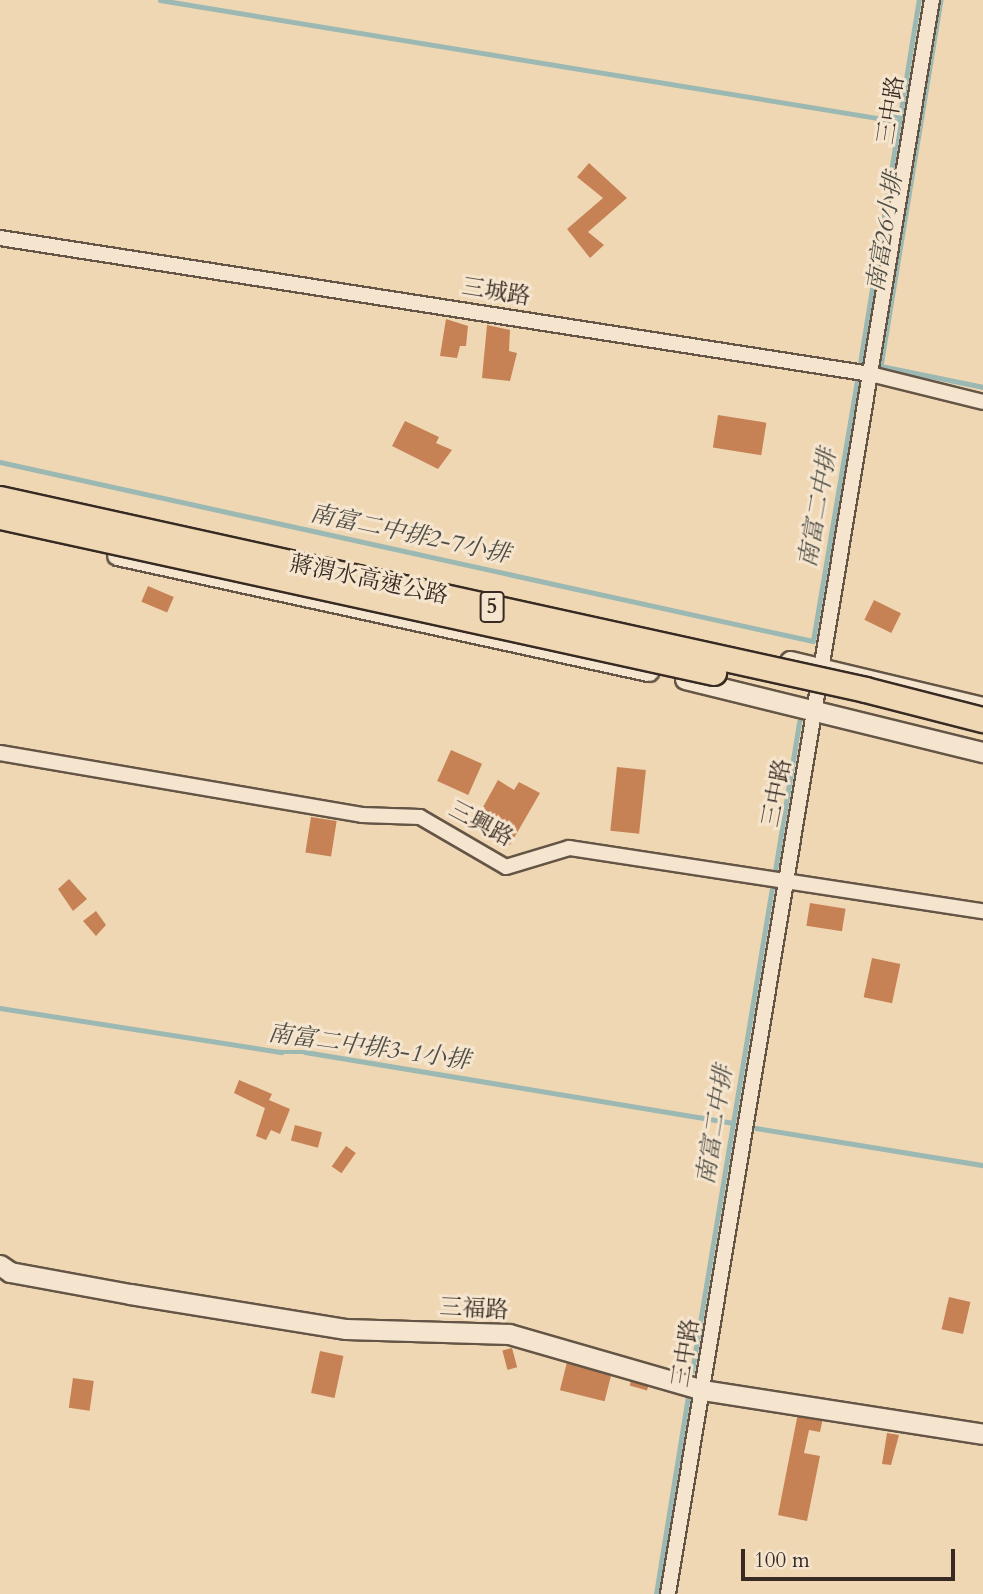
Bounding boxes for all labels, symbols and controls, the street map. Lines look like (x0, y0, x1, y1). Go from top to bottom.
street label: 三中路 (872, 74, 910, 146)
water label: 南富26小排 (861, 170, 909, 294)
street label: 三城路 (460, 273, 532, 311)
water label: 南富二中排 (793, 446, 843, 570)
water label: 南富二中排2-7小排 (308, 499, 512, 569)
street label: 蔣渭水高速公路 (287, 550, 451, 610)
road number: 5 (478, 590, 506, 624)
street label: 三中路 (757, 757, 797, 829)
street label: 三興路 (444, 796, 518, 852)
water label: 南富二中排3-1小排 (266, 1019, 472, 1075)
water label: 南富二中排 (691, 1063, 739, 1187)
street label: 三福路 (439, 1293, 509, 1325)
street label: 三中路 (667, 1317, 705, 1389)
scale bar (745, 1534, 958, 1578)
text: 100 m (754, 1546, 810, 1575)

